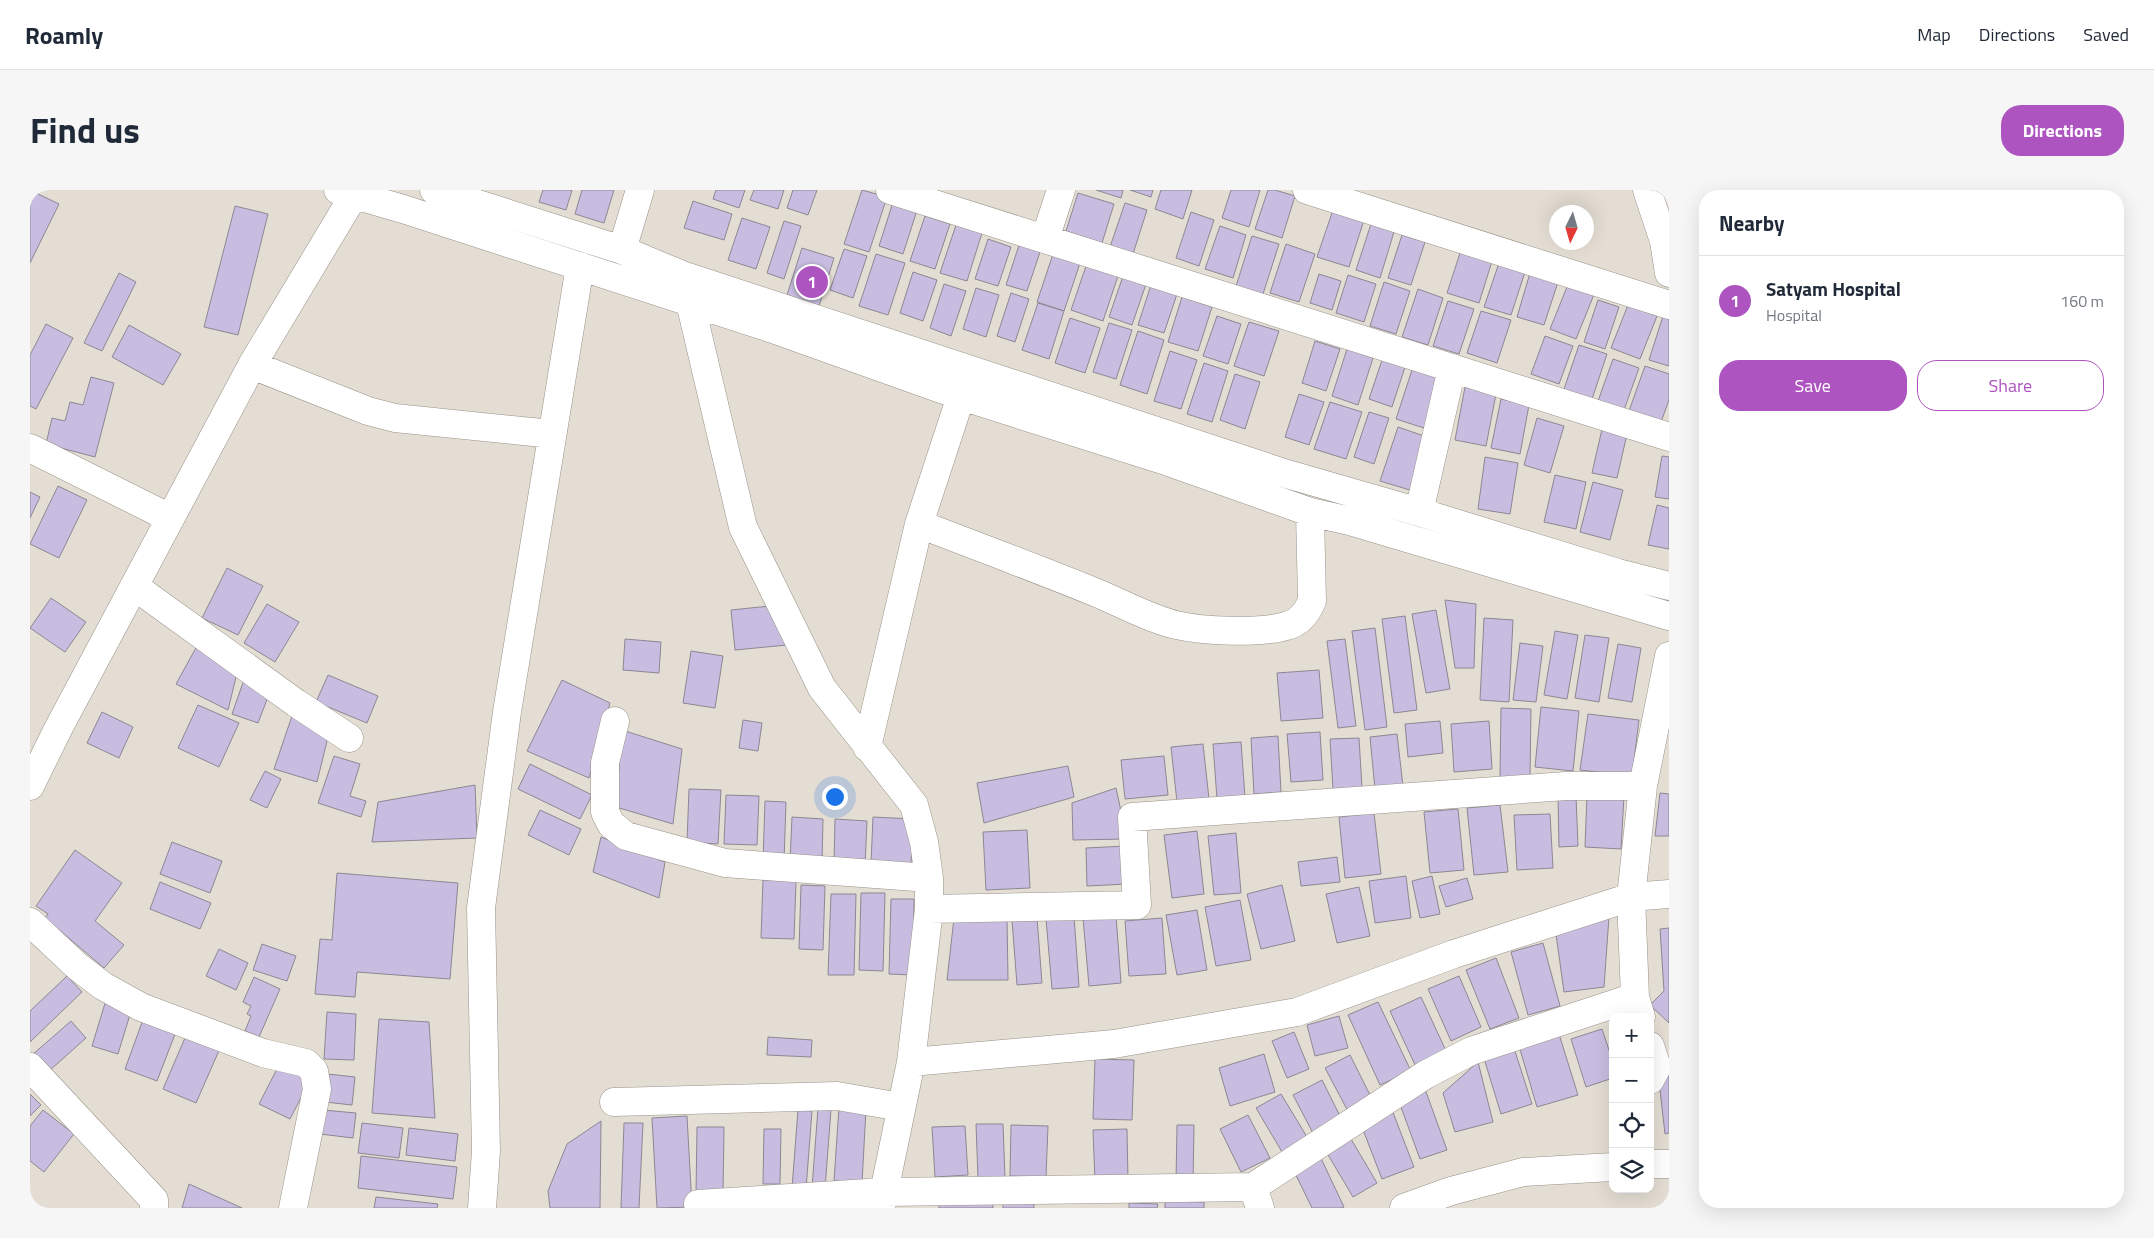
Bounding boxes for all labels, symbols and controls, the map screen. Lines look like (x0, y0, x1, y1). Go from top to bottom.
text: Roamly (25, 17, 103, 53)
text: Map (1917, 21, 1951, 48)
text: Directions (1979, 21, 2055, 48)
text: Saved (2083, 21, 2129, 48)
text: Find us (30, 103, 140, 157)
button: Directions (2001, 105, 2124, 156)
north arrow (1549, 205, 1594, 250)
text: Nearby (1719, 207, 1784, 239)
pin: 1 (796, 263, 828, 301)
text: Satyam Hospital (1766, 274, 1901, 303)
text: 1 (1731, 289, 1739, 313)
text: 160 m (2060, 289, 2104, 313)
text: Hospital (1766, 303, 1822, 327)
button: Save (1719, 360, 1907, 411)
button: Share (1917, 360, 2104, 411)
your location (822, 784, 848, 810)
map controls (1609, 1013, 1654, 1193)
button: + (1609, 1013, 1654, 1058)
button: − (1609, 1058, 1654, 1103)
button: locate (1609, 1103, 1654, 1148)
button: layers (1609, 1148, 1654, 1193)

